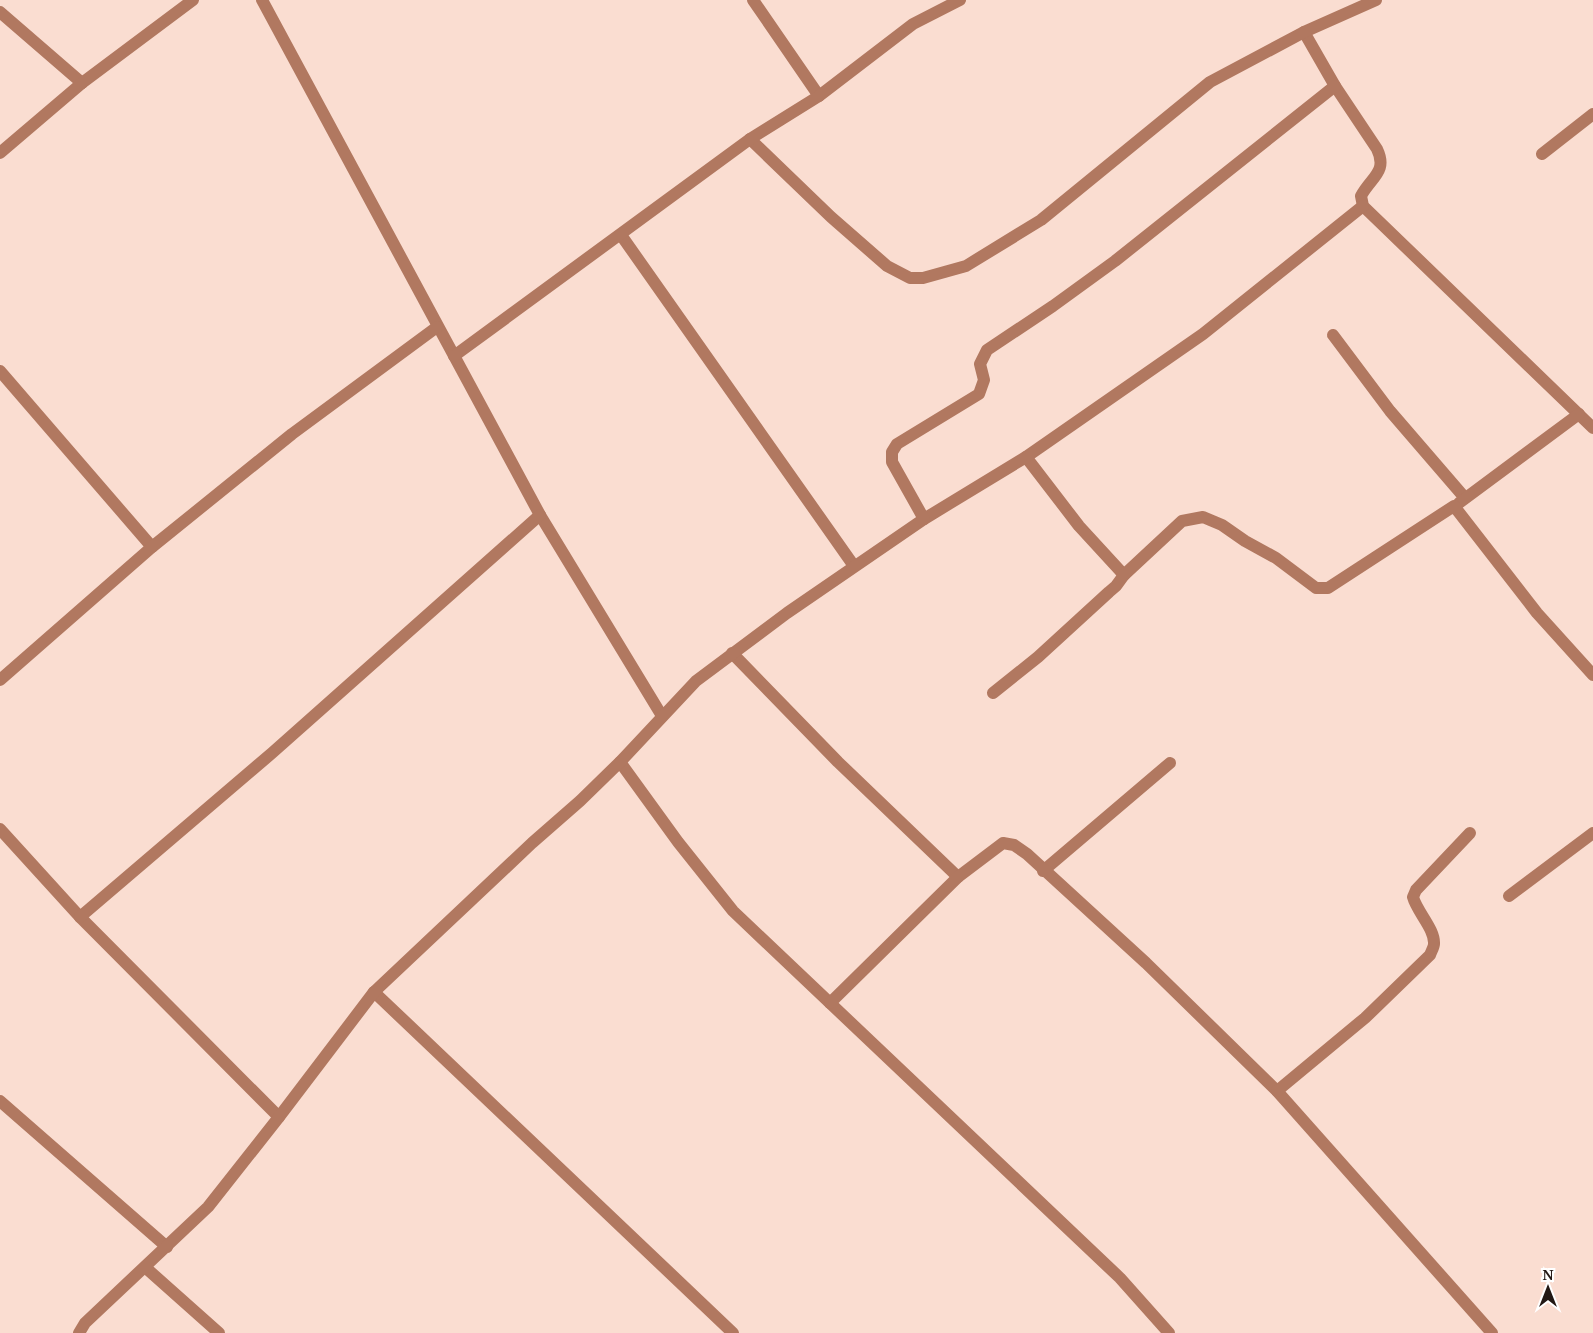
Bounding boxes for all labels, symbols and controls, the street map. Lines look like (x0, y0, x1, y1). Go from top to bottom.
north arrow (1523, 1263, 1573, 1313)
text: N (1542, 1265, 1554, 1284)

